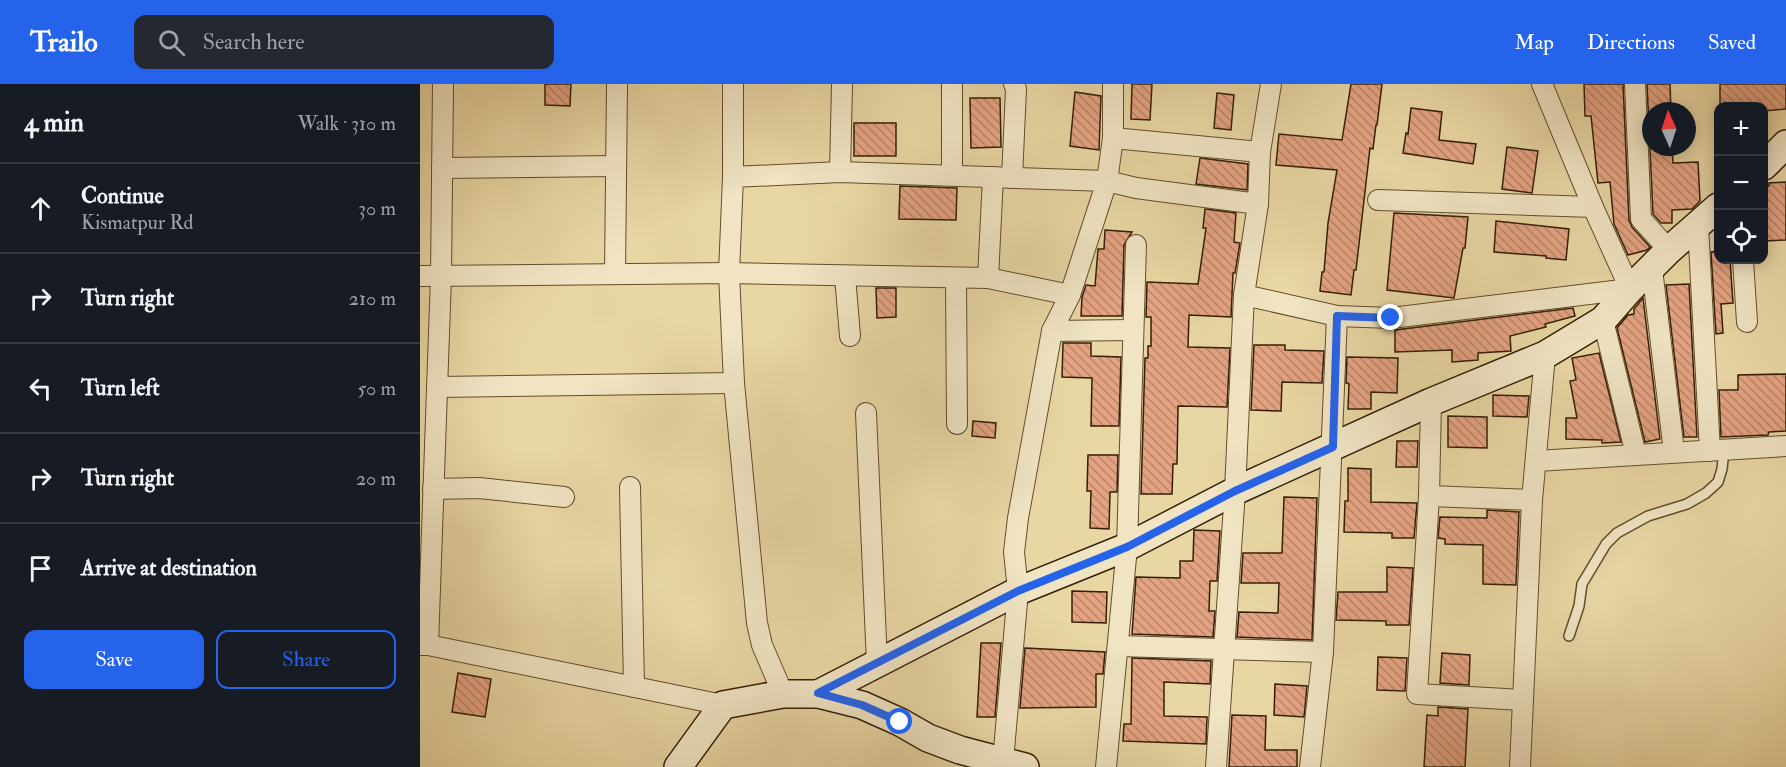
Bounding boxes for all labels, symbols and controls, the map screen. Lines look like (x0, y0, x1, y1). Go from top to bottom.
search box (134, 15, 554, 69)
text: Trailo (30, 25, 98, 60)
icon: search (155, 26, 188, 59)
text: Search here (203, 28, 304, 56)
text: Map (1514, 29, 1554, 56)
text: Directions (1587, 29, 1675, 56)
text: Saved (1708, 29, 1756, 56)
north arrow (1642, 102, 1696, 156)
map controls (1714, 102, 1768, 264)
button: + (1714, 102, 1768, 156)
text: 4 min (24, 107, 84, 139)
text: Walk · 310 m (297, 111, 396, 136)
button: − (1714, 156, 1768, 210)
text: Continue (81, 182, 164, 210)
icon: ahead (24, 192, 57, 225)
text: 30 m (358, 196, 396, 221)
text: Kismatpur Rd (81, 210, 193, 235)
button: locate (1714, 210, 1768, 264)
icon: right (24, 282, 57, 315)
text: Turn right (81, 284, 174, 312)
text: 210 m (349, 286, 396, 311)
route end (1377, 304, 1403, 330)
icon: left (24, 372, 57, 405)
text: Turn left (81, 374, 160, 402)
text: 50 m (357, 376, 396, 401)
icon: right (24, 462, 57, 495)
text: Turn right (81, 464, 174, 492)
text: 20 m (356, 466, 396, 491)
icon: arrive (24, 552, 57, 585)
text: Arrive at destination (81, 554, 257, 582)
button: Save (24, 630, 204, 689)
button: Share (216, 630, 396, 689)
route start (886, 708, 912, 734)

